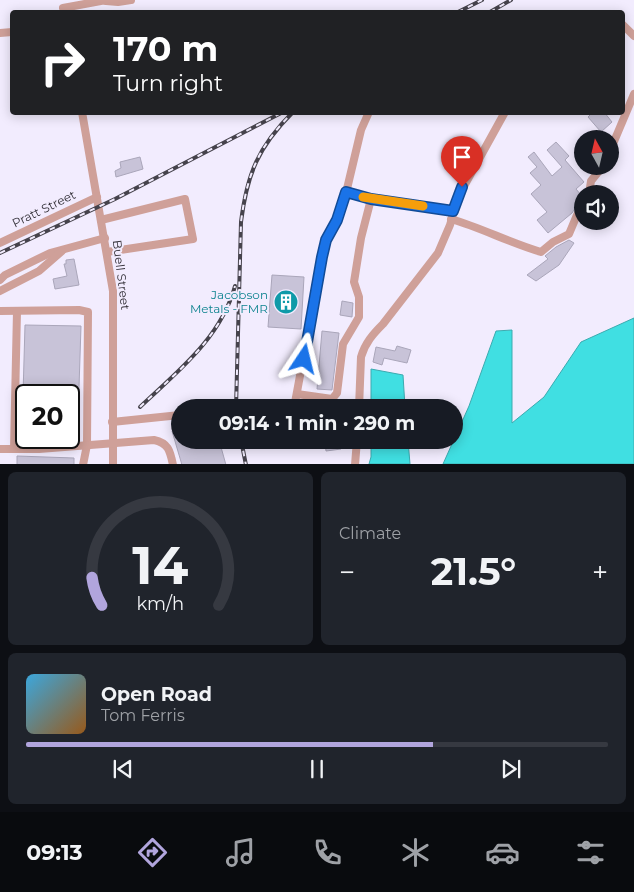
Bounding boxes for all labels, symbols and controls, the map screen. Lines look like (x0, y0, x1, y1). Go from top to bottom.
text: 170 m (113, 27, 218, 70)
icon: right (30, 30, 95, 95)
text: Turn right (113, 70, 223, 97)
north arrow (574, 130, 619, 175)
map controls (574, 130, 619, 230)
pin (441, 136, 483, 187)
icon: arrive (448, 143, 476, 171)
button: sound (574, 185, 619, 230)
street label: Pratt Street (10, 187, 78, 230)
street label: Buell Street (110, 239, 133, 311)
place label: Jacobson Metals - FMR (190, 287, 268, 316)
building icon: Jacobson Metals - FMR (273, 289, 299, 315)
position arrow (277, 332, 329, 384)
speed limit sign: 20 (15, 384, 80, 449)
text: 09:14 · 1 min · 290 m (219, 412, 415, 435)
text: Climate (339, 524, 401, 543)
text: 14 (132, 534, 189, 597)
text: 21.5° (431, 548, 516, 595)
text: − (339, 555, 355, 589)
text: + (592, 555, 608, 589)
text: km/h (137, 593, 184, 614)
text: Open Road (101, 683, 212, 706)
text: Tom Ferris (101, 706, 185, 725)
icon: previous (109, 755, 137, 783)
icon: pause (303, 755, 331, 783)
icon: next (497, 755, 525, 783)
icon: directions (135, 835, 170, 870)
icon: music (223, 835, 258, 870)
icon: phone (310, 835, 345, 870)
icon: climate (398, 835, 433, 870)
icon: car (485, 835, 520, 870)
icon: filters (573, 835, 608, 870)
text: 09:13 (26, 839, 83, 866)

